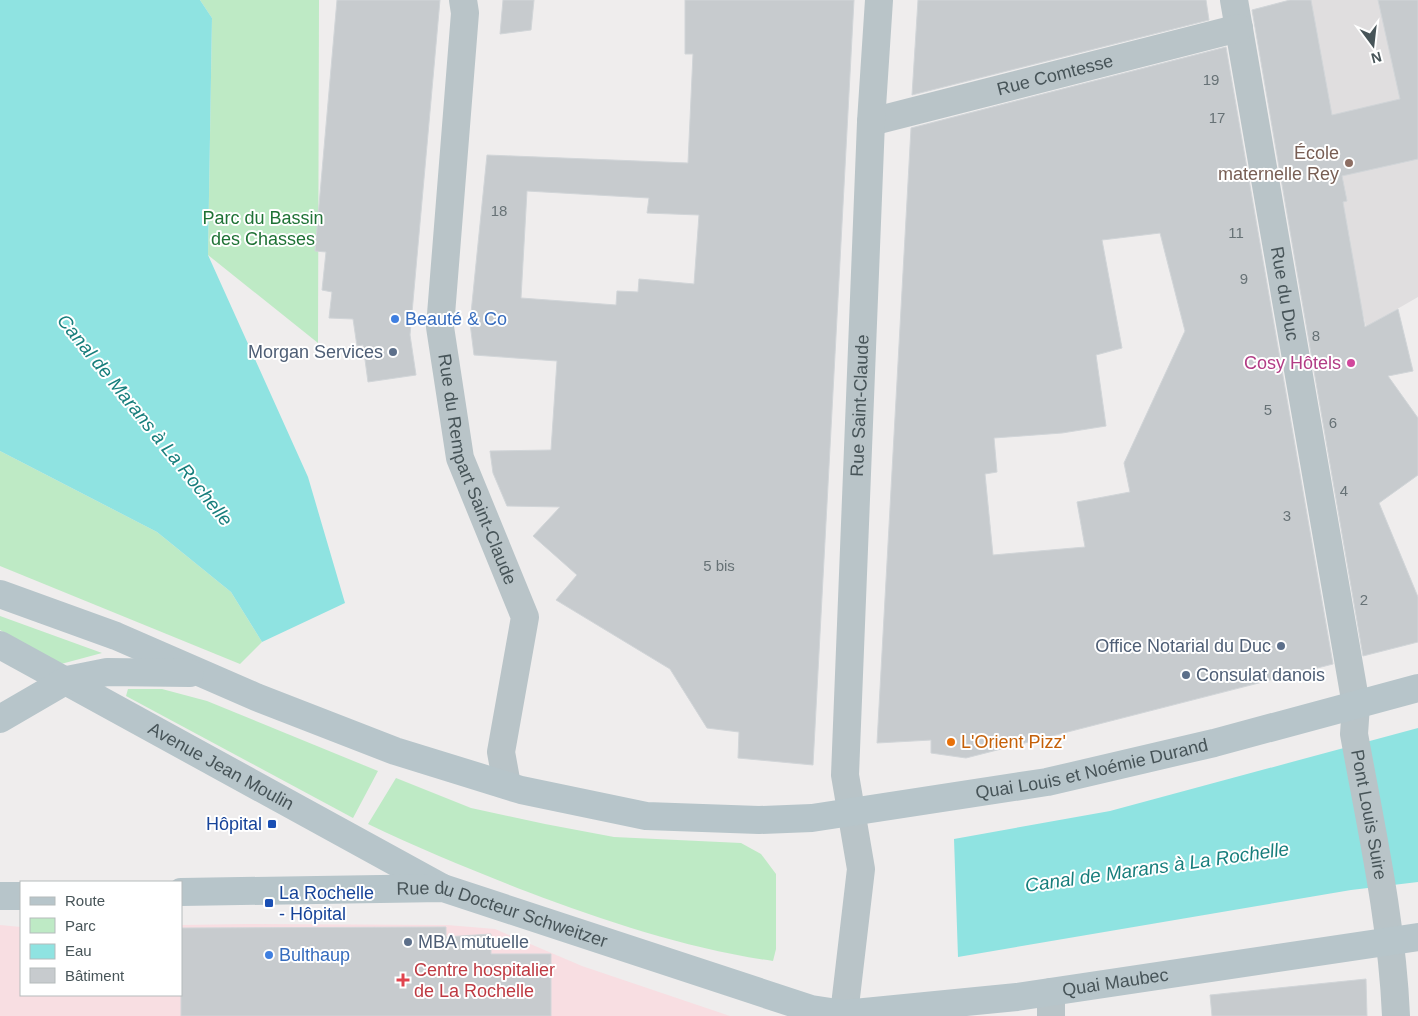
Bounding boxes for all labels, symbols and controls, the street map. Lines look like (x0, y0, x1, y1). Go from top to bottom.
north arrow (1348, 20, 1398, 70)
text: N (1369, 49, 1383, 67)
street label: Rue Comtesse (995, 51, 1115, 99)
house number: 19 (1203, 71, 1219, 88)
house number: 17 (1209, 109, 1225, 126)
place label: École maternelle Rey (1218, 143, 1339, 184)
marker: École maternelle Rey (1343, 157, 1355, 169)
house number: 18 (491, 202, 507, 219)
park label: Parc du Bassin des Chasses (202, 208, 324, 249)
house number: 11 (1228, 224, 1244, 241)
street label: Rue du Duc (1267, 245, 1303, 342)
house number: 9 (1240, 270, 1248, 287)
place label: Beauté & Co (405, 309, 507, 329)
water label: Canal de Marans à La Rochelle (53, 310, 237, 530)
marker: Beauté & Co (389, 313, 401, 325)
house number: 8 (1312, 327, 1320, 344)
street label: Rue Saint-Claude (847, 334, 873, 477)
place label: Morgan Services (248, 342, 383, 362)
marker: Morgan Services (387, 346, 399, 358)
street label: Rue du Rempart Saint-Claude (434, 352, 521, 588)
place label: Cosy Hôtels (1244, 353, 1341, 373)
marker: Cosy Hôtels (1345, 357, 1357, 369)
house number: 5 (1264, 401, 1272, 418)
house number: 6 (1329, 414, 1337, 431)
house number: 4 (1340, 482, 1348, 499)
house number: 3 (1283, 507, 1291, 524)
house number: 5 bis (703, 557, 735, 574)
house number: 2 (1360, 591, 1368, 608)
place label: Office Notarial du Duc (1095, 636, 1271, 656)
marker: Office Notarial du Duc (1275, 640, 1287, 652)
place label: Consulat danois (1196, 665, 1325, 685)
marker: Consulat danois (1180, 669, 1192, 681)
street label: Avenue Jean Moulin (145, 718, 297, 814)
place label: L'Orient Pizz' (961, 732, 1066, 752)
street label: Quai Louis et Noémie Durand (974, 735, 1210, 803)
marker: L'Orient Pizz' (945, 736, 957, 748)
street label: Pont Louis Suire (1347, 748, 1391, 881)
place label: Hôpital (206, 814, 262, 834)
marker: Hôpital (266, 818, 278, 830)
water label: Canal de Marans à La Rochelle (1024, 838, 1290, 896)
street label: Rue du Docteur Schweitzer (396, 878, 610, 951)
legend (20, 881, 182, 996)
place label: La Rochelle - Hôpital (279, 883, 374, 924)
text: Route (65, 892, 105, 909)
marker: La Rochelle - Hôpital (263, 897, 275, 909)
text: Parc (65, 917, 96, 934)
place label: MBA mutuelle (418, 932, 529, 952)
marker: MBA mutuelle (402, 936, 414, 948)
text: Eau (65, 942, 92, 959)
place label: Bulthaup (279, 945, 350, 965)
marker: Bulthaup (263, 949, 275, 961)
place label: Centre hospitalier de La Rochelle (414, 960, 555, 1001)
street label: Quai Maubec (1061, 964, 1170, 1000)
text: Bâtiment (65, 967, 125, 984)
marker: Centre hospitalier de La Rochelle (396, 973, 410, 987)

